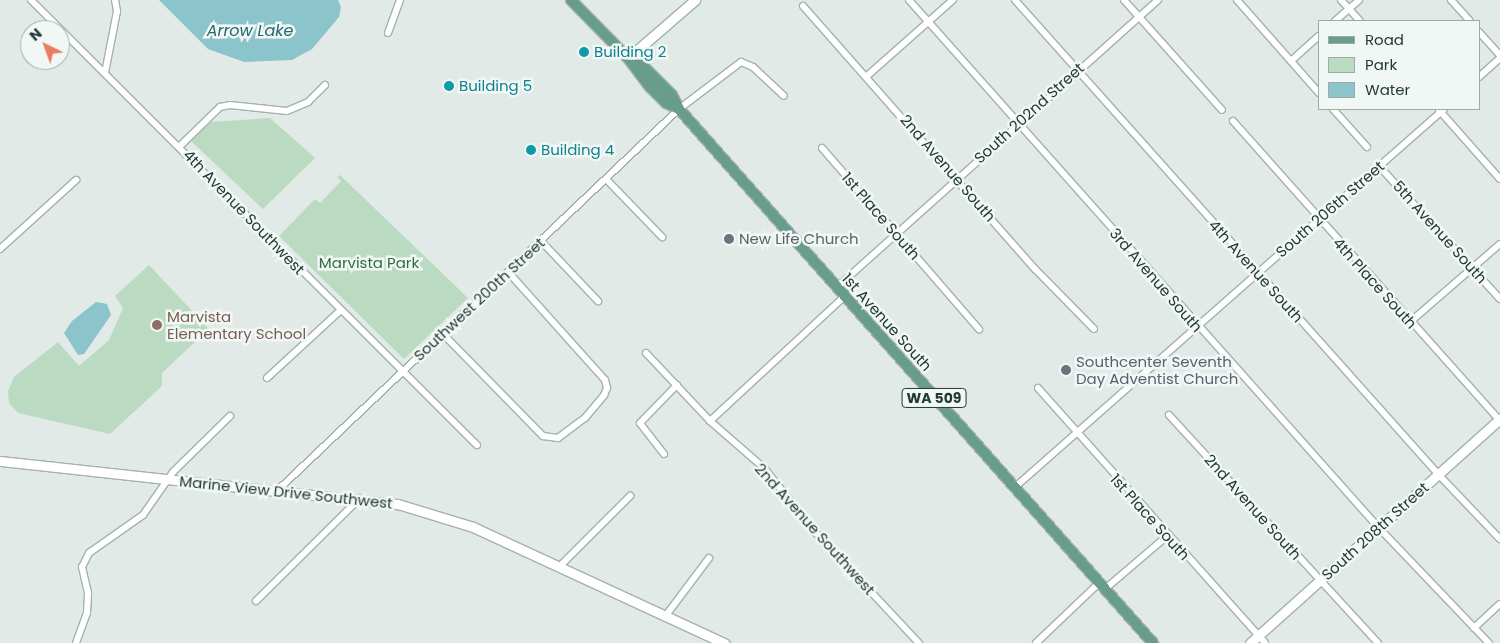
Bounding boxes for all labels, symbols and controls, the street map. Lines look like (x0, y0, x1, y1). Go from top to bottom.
north arrow (20, 20, 70, 70)
legend (1318, 20, 1480, 110)
water label: Arrow Lake (207, 21, 293, 41)
text: N (25, 24, 46, 46)
text: Road (1365, 29, 1404, 50)
place label: Building 2 (594, 43, 666, 61)
marker: Building 2 (578, 46, 590, 58)
text: Park (1365, 54, 1397, 75)
street label: South 202nd Street (970, 59, 1088, 167)
place label: Building 5 (459, 77, 532, 95)
text: Water (1365, 79, 1410, 100)
marker: Building 5 (443, 80, 455, 92)
street label: 2nd Avenue South (897, 111, 999, 225)
place label: Building 4 (541, 141, 614, 159)
marker: Building 4 (525, 144, 537, 156)
street label: 4th Avenue Southwest (180, 146, 308, 278)
street label: South 206th Street (1272, 157, 1388, 261)
street label: 1st Place South (838, 169, 924, 263)
street label: 5th Avenue South (1389, 177, 1491, 287)
street label: 4th Avenue South (1205, 216, 1307, 326)
street label: 3rd Avenue South (1106, 224, 1206, 336)
place label: New Life Church (739, 230, 859, 248)
marker: New Life Church (723, 233, 735, 245)
street label: Southwest 200th Street (410, 234, 548, 364)
street label: 4th Place South (1329, 234, 1421, 332)
park label: Marvista Park (319, 254, 419, 272)
street label: 1st Avenue South (838, 269, 936, 375)
place label: Marvista Elementary School (167, 307, 306, 342)
marker: Marvista Elementary School (151, 319, 163, 331)
place label: Southcenter Seventh Day Adventist Church (1076, 352, 1238, 387)
marker: Southcenter Seventh Day Adventist Church (1060, 364, 1072, 376)
road number: WA 509 (902, 386, 966, 409)
street label: 2nd Avenue South (1201, 451, 1305, 563)
street label: 2nd Avenue Southwest (751, 460, 879, 598)
street label: 1st Place South (1106, 470, 1194, 564)
street label: Marine View Drive Southwest (179, 472, 393, 512)
street label: South 208th Street (1318, 478, 1432, 584)

